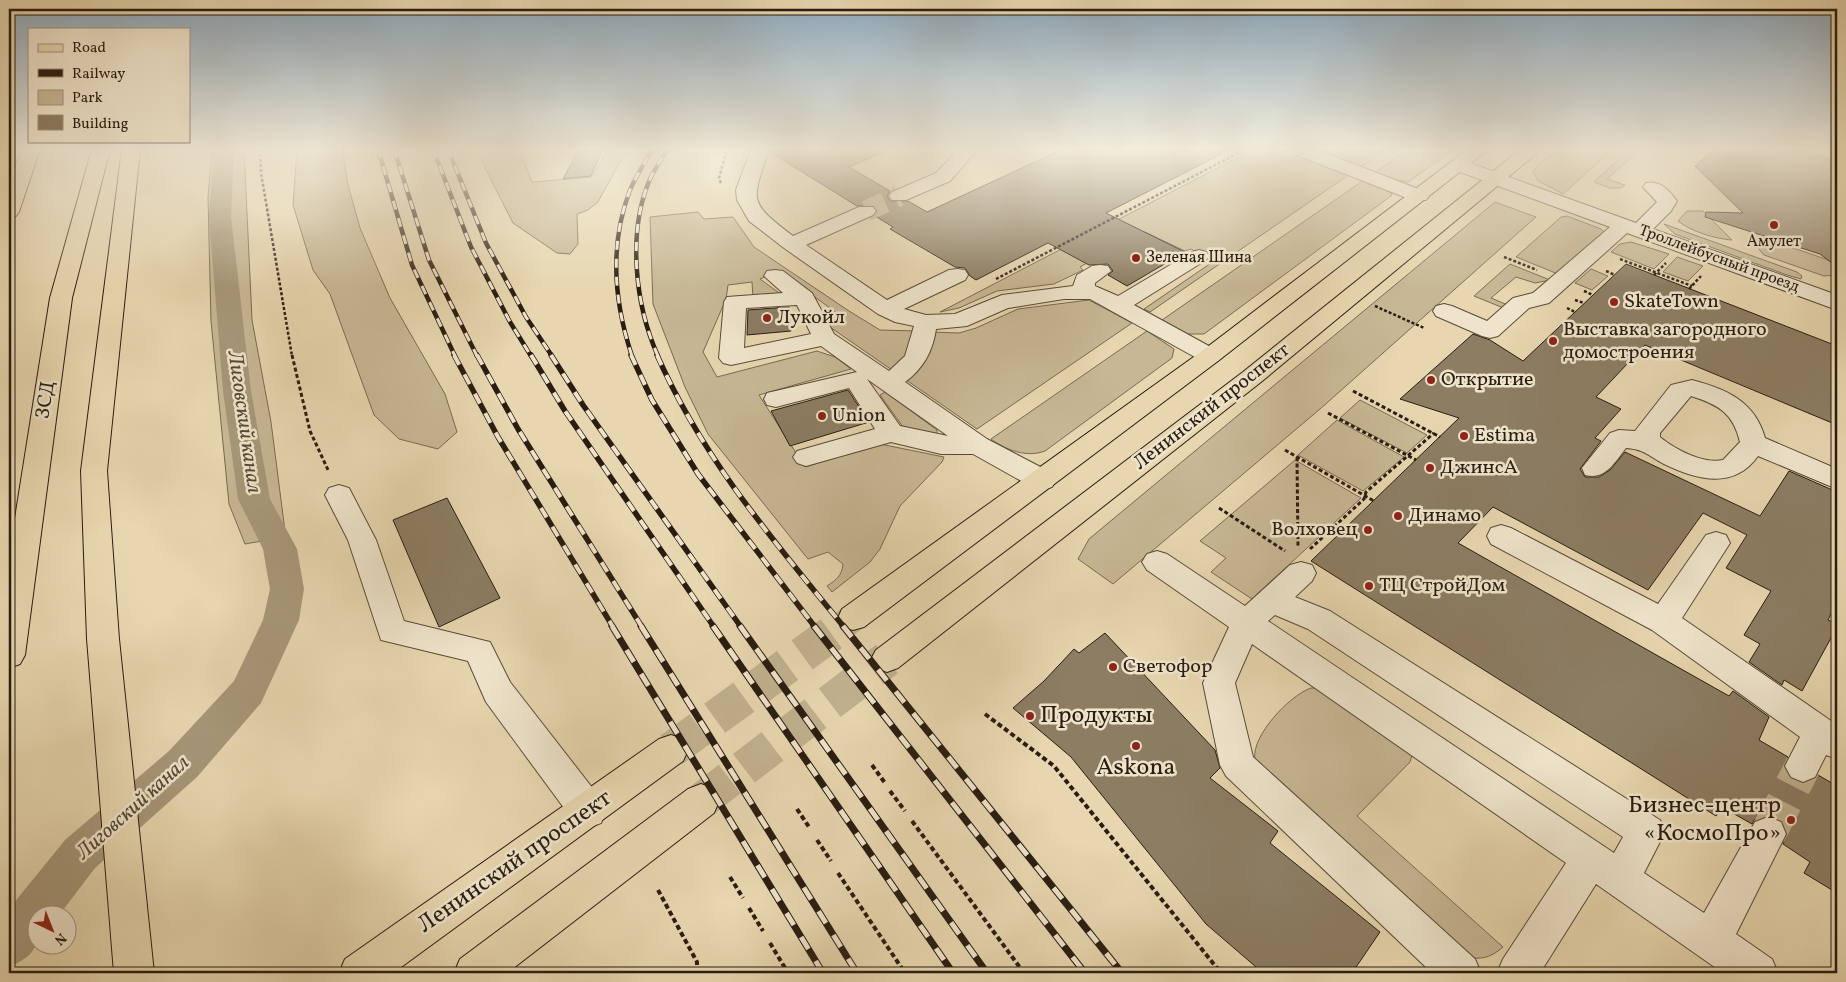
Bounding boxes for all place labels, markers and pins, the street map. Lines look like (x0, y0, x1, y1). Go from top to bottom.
marker: Амулет (1768, 219, 1780, 231)
place label: Амулет (1747, 231, 1801, 253)
place label: Зеленая Шина (1146, 247, 1252, 269)
marker: Зеленая Шина (1130, 252, 1142, 264)
place label: SkateTown (1624, 288, 1719, 316)
marker: SkateTown (1608, 296, 1620, 308)
place label: Лукойл (777, 304, 845, 332)
marker: Лукойл (761, 312, 773, 324)
place label: Выставка загородного домостроения (1563, 316, 1767, 367)
marker: Выставка загородного домостроения (1547, 335, 1559, 347)
place label: Открытие (1441, 366, 1534, 394)
marker: Открытие (1425, 374, 1437, 386)
place label: Union (832, 402, 886, 430)
marker: Union (816, 410, 828, 422)
place label: Estima (1474, 422, 1535, 450)
marker: Estima (1458, 430, 1470, 442)
place label: ДжинсА (1440, 454, 1518, 482)
marker: ДжинсА (1424, 462, 1436, 474)
place label: Динамо (1408, 502, 1481, 530)
marker: Динамо (1392, 510, 1404, 522)
place label: Волховец (1271, 516, 1359, 544)
marker: Волховец (1362, 524, 1374, 536)
place label: ТЦ СтройДом (1379, 572, 1505, 600)
marker: ТЦ СтройДом (1363, 580, 1375, 592)
place label: Светофор (1123, 653, 1212, 681)
marker: Светофор (1107, 661, 1119, 673)
place label: Продукты (1040, 699, 1152, 733)
marker: Продукты (1024, 710, 1036, 722)
marker: Askona (1130, 740, 1142, 752)
place label: Askona (1097, 751, 1175, 785)
place label: Бизнес-центр «КосмоПро» (1628, 789, 1781, 851)
marker: Бизнес-центр «КосмоПро» (1785, 814, 1797, 826)

